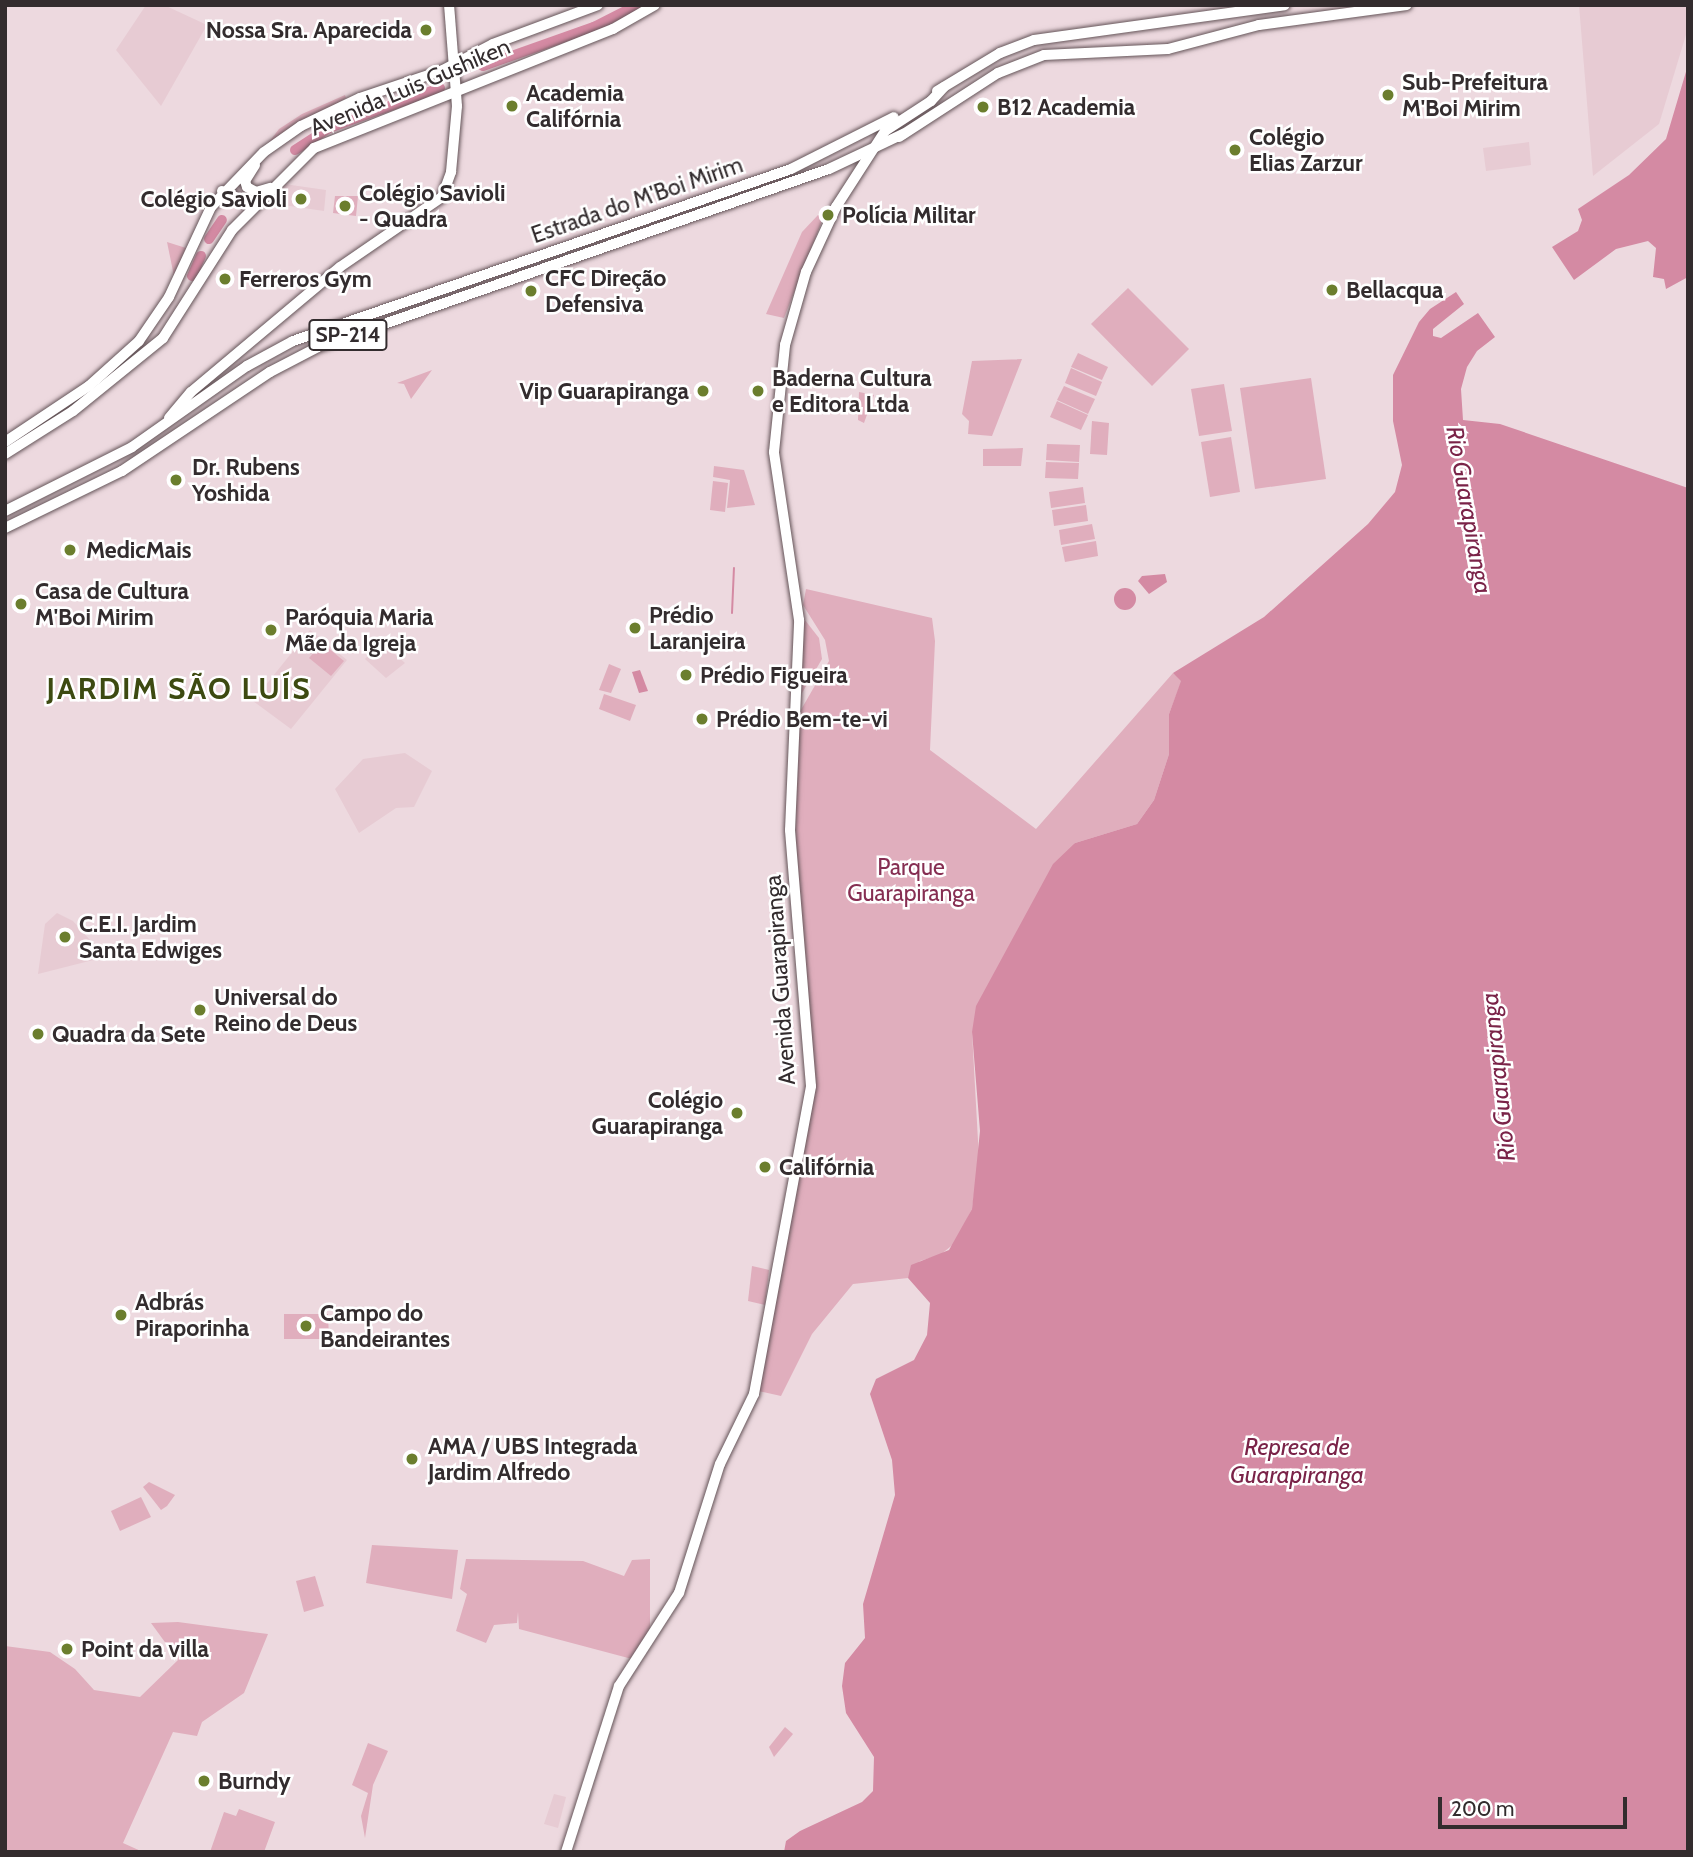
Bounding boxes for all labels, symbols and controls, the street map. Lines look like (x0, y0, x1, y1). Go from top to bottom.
place label: Nossa Sra. Aparecida (206, 16, 412, 44)
marker: Nossa Sra. Aparecida (418, 22, 434, 38)
street label: Avenida Luis Gushiken (306, 32, 514, 142)
place label: Sub-Prefeitura M'Boi Mirim (1402, 68, 1548, 122)
place label: Academia Califórnia (526, 79, 624, 133)
marker: Sub-Prefeitura M'Boi Mirim (1380, 87, 1396, 103)
place label: B12 Academia (997, 93, 1135, 121)
marker: Academia Califórnia (504, 98, 520, 114)
marker: B12 Academia (975, 99, 991, 115)
place label: Colégio Elias Zarzur (1249, 123, 1363, 177)
marker: Colégio Elias Zarzur (1227, 142, 1243, 158)
street label: Estrada do M'Boi Mirim (528, 151, 746, 249)
place label: Colégio Savioli - Quadra (359, 179, 506, 233)
place label: Colégio Savioli (140, 185, 287, 213)
marker: Colégio Savioli (293, 191, 309, 207)
marker: Colégio Savioli - Quadra (337, 198, 353, 214)
place label: Polícia Militar (842, 201, 976, 229)
marker: Polícia Militar (820, 207, 836, 223)
place label: CFC Direção Defensiva (545, 264, 666, 318)
place label: Ferreros Gym (239, 265, 372, 293)
marker: Ferreros Gym (217, 271, 233, 287)
place label: Bellacqua (1346, 276, 1443, 304)
marker: Bellacqua (1324, 282, 1340, 298)
marker: CFC Direção Defensiva (523, 283, 539, 299)
road number: SP-214 (308, 318, 388, 352)
place label: Baderna Cultura e Editora Ltda (772, 364, 932, 418)
place label: Vip Guarapiranga (520, 377, 689, 405)
marker: Vip Guarapiranga (695, 383, 711, 399)
marker: Baderna Cultura e Editora Ltda (750, 383, 766, 399)
water label: Rio Guarapiranga (1440, 424, 1498, 596)
place label: Dr. Rubens Yoshida (192, 453, 300, 507)
marker: Dr. Rubens Yoshida (166, 470, 186, 490)
place label: MedicMais (86, 536, 191, 564)
marker: MedicMais (60, 540, 80, 560)
place label: Casa de Cultura M'Boi Mirim (35, 577, 189, 631)
marker: Casa de Cultura M'Boi Mirim (13, 596, 29, 612)
place label: Prédio Laranjeira (649, 601, 745, 655)
place label: Paróquia Maria Mãe da Igreja (285, 603, 433, 657)
marker: Prédio Laranjeira (627, 620, 643, 636)
marker: Paróquia Maria Mãe da Igreja (263, 622, 279, 638)
place label: Prédio Figueira (700, 661, 848, 689)
marker: Prédio Figueira (678, 667, 694, 683)
district label: JARDIM SÃO LUÍS (48, 671, 310, 707)
place label: Prédio Bem-te-vi (716, 705, 888, 733)
marker: Prédio Bem-te-vi (694, 711, 710, 727)
park label: Parque Guarapiranga (847, 853, 975, 907)
street label: Avenida Guarapiranga (759, 874, 801, 1086)
place label: C.E.I. Jardim Santa Edwiges (79, 910, 222, 964)
marker: C.E.I. Jardim Santa Edwiges (57, 929, 73, 945)
place label: Universal do Reino de Deus (214, 983, 357, 1037)
water label: Rio Guarapiranga (1475, 991, 1521, 1163)
marker: Universal do Reino de Deus (192, 1002, 208, 1018)
place label: Quadra da Sete (52, 1020, 205, 1048)
marker: Quadra da Sete (30, 1026, 46, 1042)
place label: Colégio Guarapiranga (592, 1086, 723, 1140)
marker: Colégio Guarapiranga (729, 1105, 745, 1121)
place label: Califórnia (779, 1153, 874, 1181)
marker: Califórnia (757, 1159, 773, 1175)
place label: Adbrás Piraporinha (135, 1288, 249, 1342)
place label: Campo do Bandeirantes (320, 1299, 450, 1353)
marker: Adbrás Piraporinha (113, 1307, 129, 1323)
marker: Campo do Bandeirantes (298, 1318, 314, 1334)
place label: AMA / UBS Integrada Jardim Alfredo (428, 1432, 638, 1486)
water label: Represa de Guarapiranga (1230, 1433, 1364, 1489)
marker: AMA / UBS Integrada Jardim Alfredo (402, 1449, 422, 1469)
place label: Point da villa (81, 1635, 209, 1663)
marker: Point da villa (59, 1641, 75, 1657)
place label: Burndy (218, 1767, 291, 1795)
marker: Burndy (196, 1773, 212, 1789)
scale bar (1441, 1784, 1630, 1828)
text: 200 m (1451, 1796, 1514, 1821)

